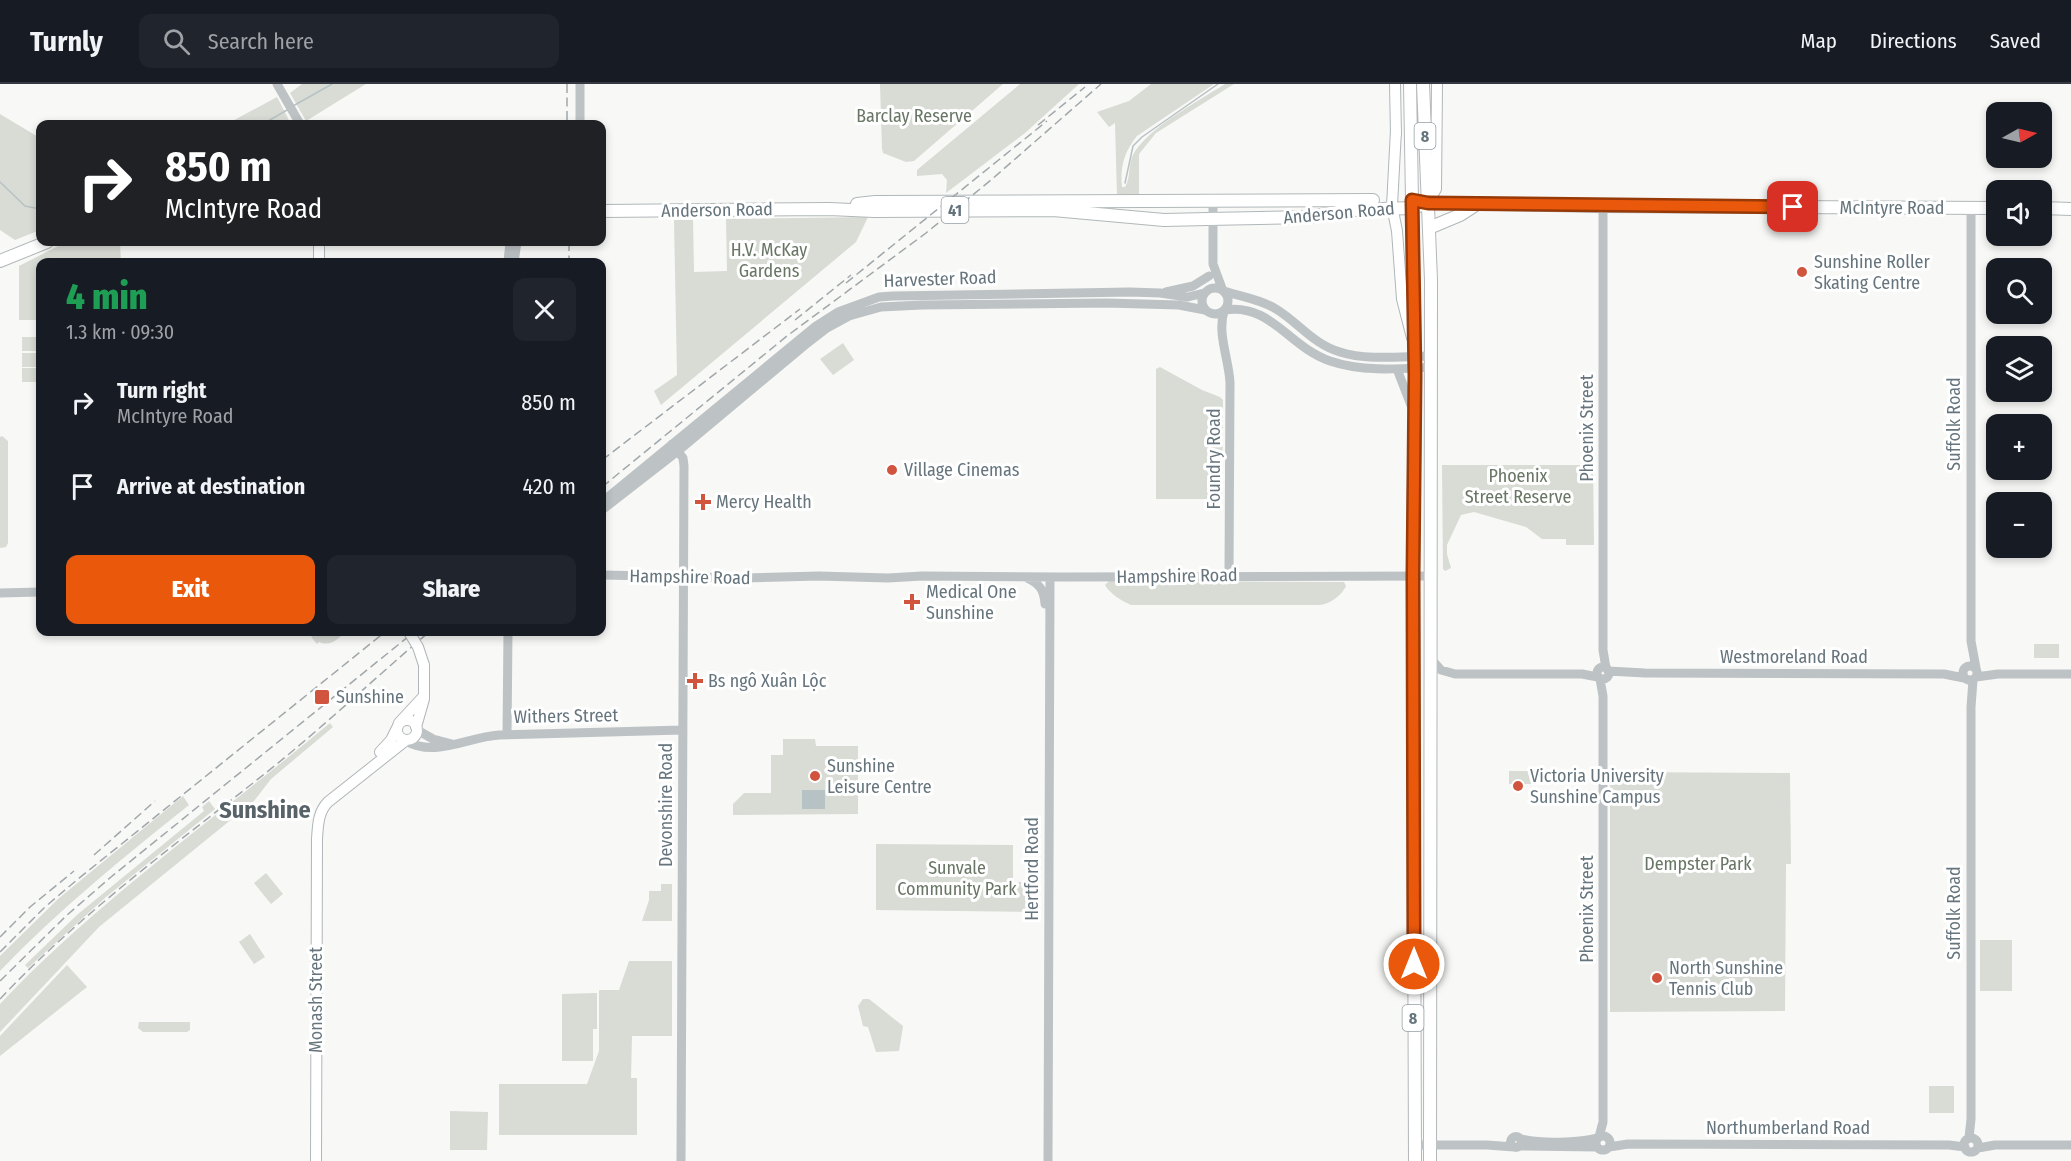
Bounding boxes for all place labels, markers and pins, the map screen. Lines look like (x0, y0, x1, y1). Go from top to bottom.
pin (1767, 181, 1818, 232)
place label: Sunshine Roller Skating Centre (1814, 251, 1930, 294)
marker: Sunshine Roller Skating Centre (1795, 265, 1809, 279)
place label: Village Cinemas (904, 459, 1020, 481)
marker: Village Cinemas (885, 463, 899, 477)
place label: Mercy Health (716, 491, 812, 513)
marker: Mercy Health (694, 493, 712, 511)
place label: Medical One Sunshine (926, 581, 1017, 624)
marker: Medical One Sunshine (903, 593, 921, 611)
place label: Bs ngô Xuân Lộc (708, 670, 827, 692)
marker: Bs ngô Xuân Lộc (686, 672, 704, 690)
place label: Sunshine (336, 686, 404, 708)
marker: Sunshine (313, 688, 331, 706)
place label: Sunshine Leisure Centre (827, 755, 932, 798)
place label: Victoria University Sunshine Campus (1530, 765, 1664, 808)
marker: Sunshine Leisure Centre (808, 769, 822, 783)
marker: Victoria University Sunshine Campus (1511, 779, 1525, 793)
place label: North Sunshine Tennis Club (1669, 957, 1783, 1000)
marker: North Sunshine Tennis Club (1650, 971, 1664, 985)

